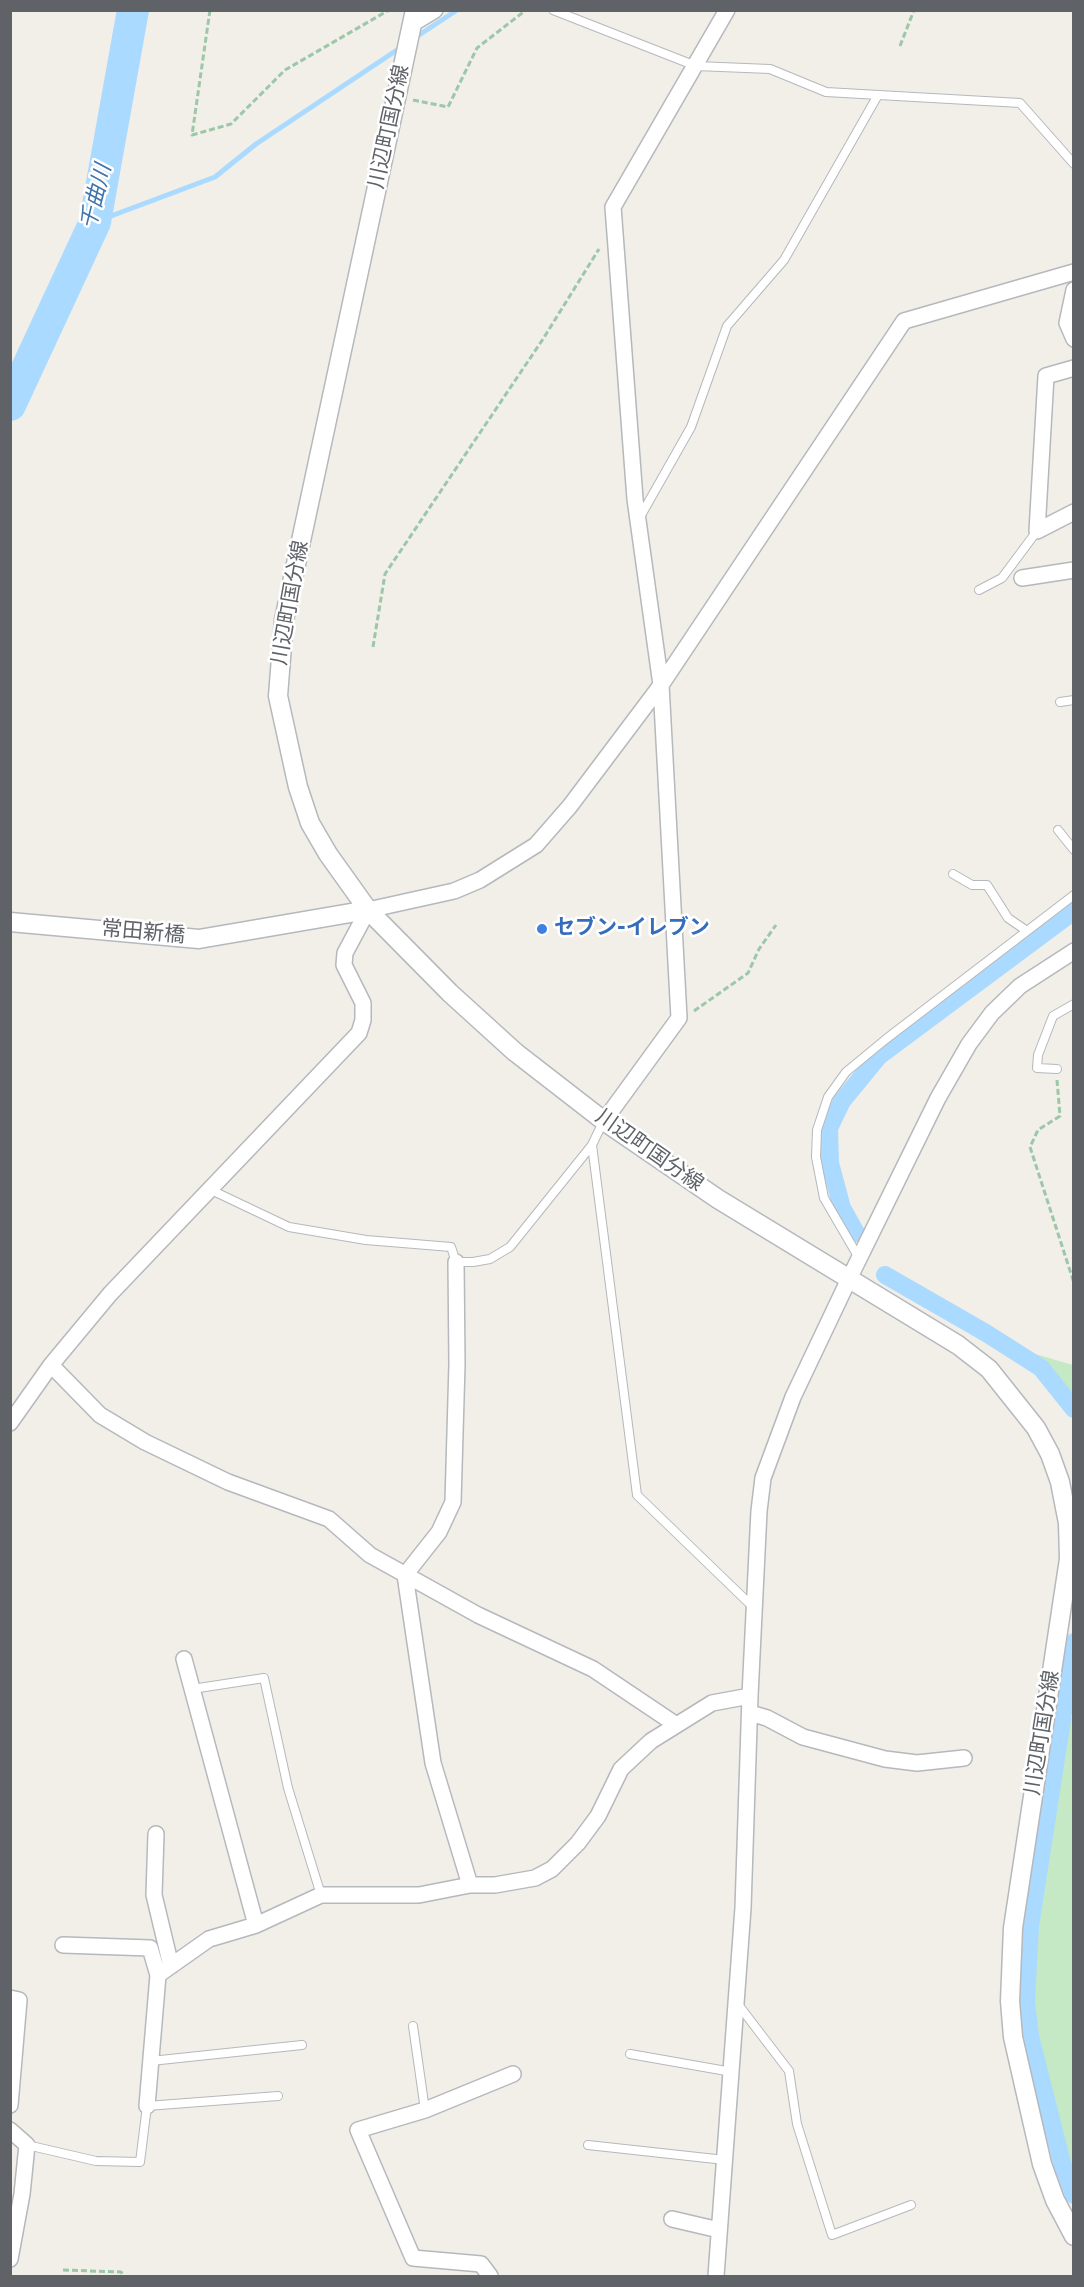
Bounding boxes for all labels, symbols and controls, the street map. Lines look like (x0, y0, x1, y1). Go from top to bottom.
street label: 川辺町国分線 (365, 63, 415, 191)
water label: 千曲川 (76, 162, 118, 232)
street label: 川辺町国分線 (268, 539, 314, 667)
place label: セブン-イレブン (554, 916, 710, 942)
street label: 常田新橋 (100, 917, 186, 949)
marker: セブン-イレブン (535, 922, 549, 936)
street label: 川辺町国分線 (590, 1105, 708, 1197)
street label: 川辺町国分線 (1021, 1669, 1065, 1797)

